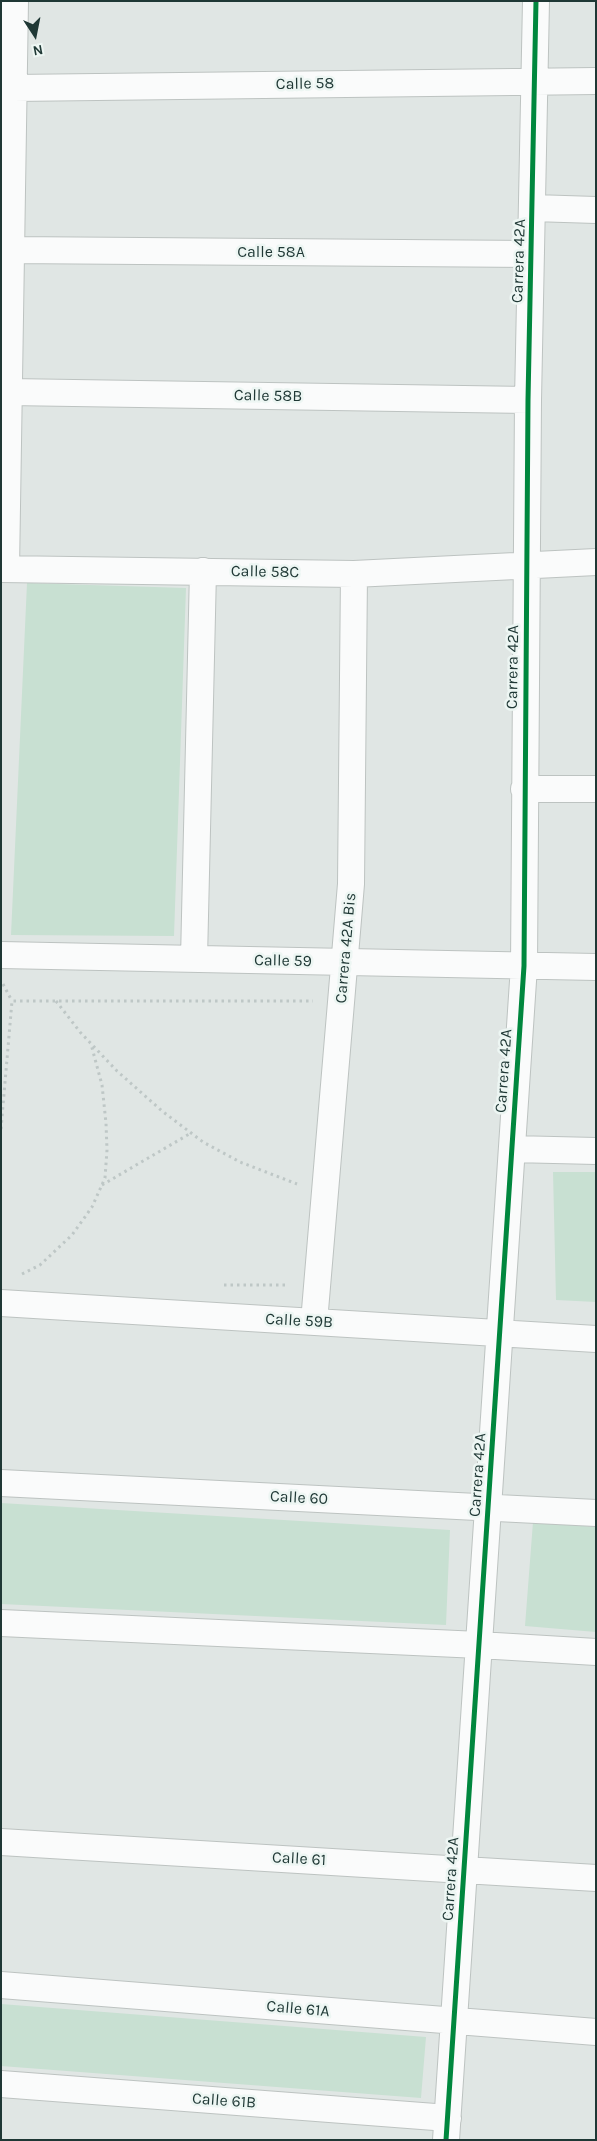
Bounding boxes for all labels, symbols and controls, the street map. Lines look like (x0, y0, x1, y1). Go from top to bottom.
north arrow (10, 10, 60, 60)
text: N (31, 41, 45, 60)
street label: Calle 58 (276, 74, 334, 94)
street label: Carrera 42A (508, 219, 530, 303)
street label: Calle 58A (237, 242, 305, 262)
street label: Calle 58B (234, 386, 302, 406)
street label: Calle 58C (231, 562, 299, 582)
street label: Carrera 42A (503, 625, 523, 709)
street label: Carrera 42A Bis (332, 892, 360, 1004)
street label: Calle 59 (254, 951, 312, 971)
street label: Carrera 42A (491, 1028, 517, 1114)
street label: Calle 59B (265, 1310, 333, 1332)
street label: Carrera 42A (465, 1432, 491, 1518)
street label: Calle 60 (269, 1487, 329, 1509)
street label: Carrera 42A (438, 1836, 464, 1922)
street label: Calle 61 (272, 1848, 326, 1870)
street label: Calle 61A (266, 1997, 330, 2021)
street label: Calle 61B (191, 2089, 257, 2113)

